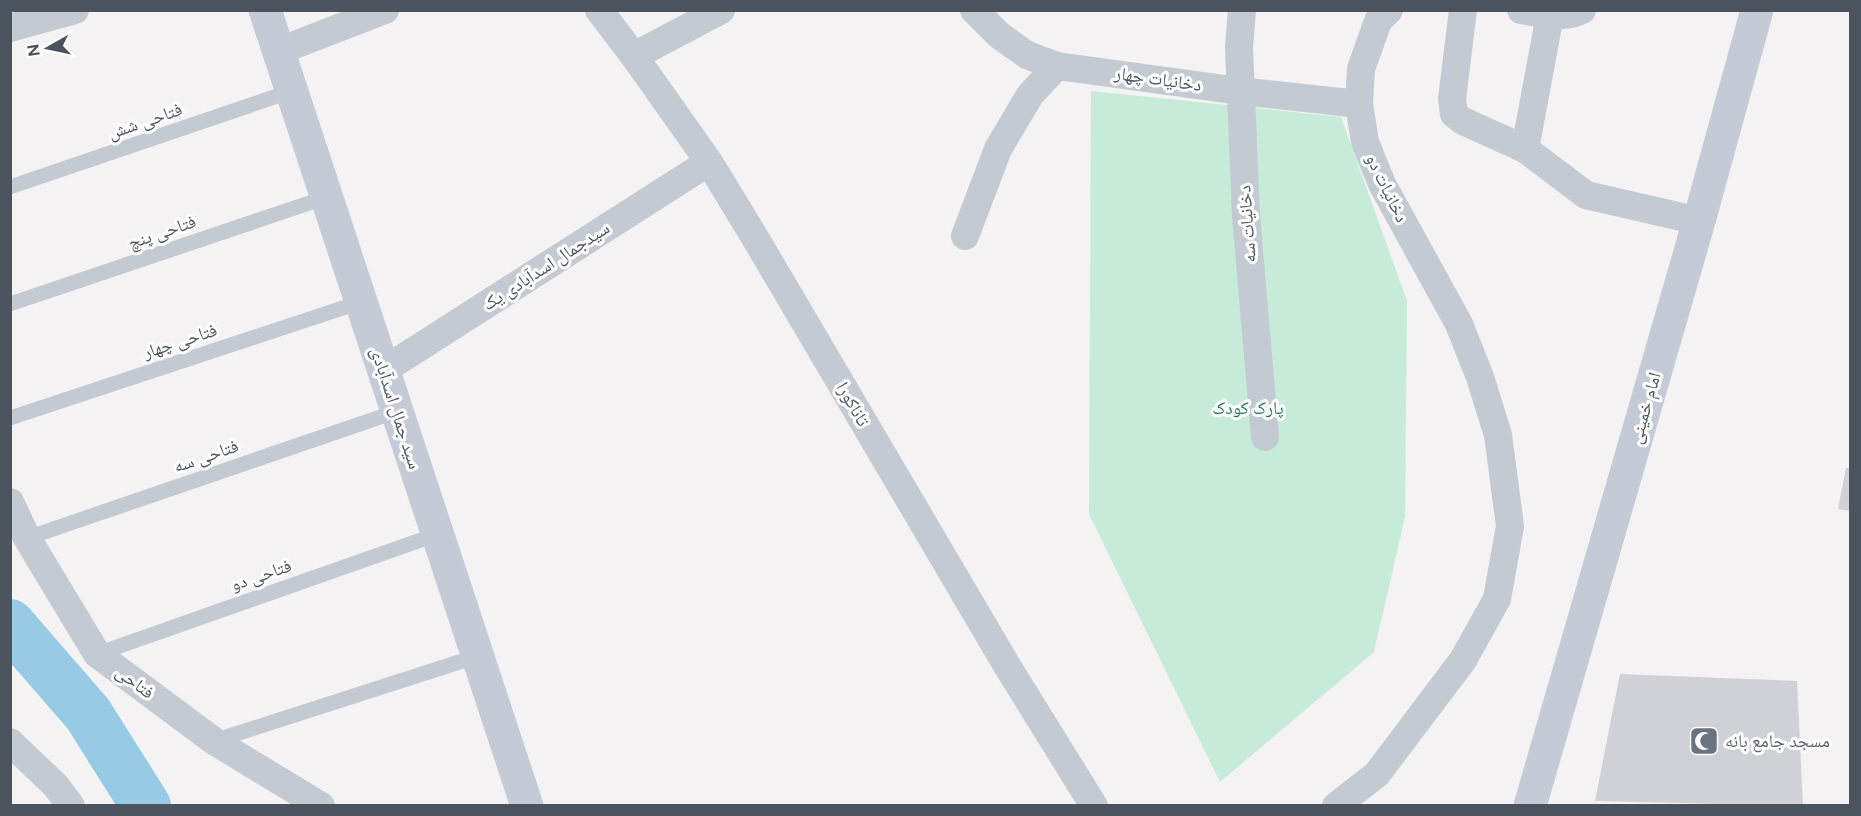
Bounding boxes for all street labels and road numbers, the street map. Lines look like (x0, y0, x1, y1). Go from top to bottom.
street label: دخانیات چهار (1112, 62, 1203, 96)
street label: فتاحی شش (105, 98, 185, 144)
street label: دخانیات دو (1361, 150, 1413, 226)
street label: دخانیات سه (1233, 184, 1261, 264)
street label: فتاحی پنچ (125, 210, 199, 255)
street label: سیدجمال اسدآبادی یک (478, 217, 614, 315)
street label: فتاحی چهار (139, 319, 220, 364)
street label: سید جمال اسدآبادی (366, 344, 426, 472)
street label: امام خمینی (1624, 370, 1667, 447)
street label: تاناکورا (832, 378, 874, 430)
street label: فتاحی سه (171, 435, 241, 477)
street label: فتاحی دو (228, 554, 294, 596)
street label: فتاحی (111, 660, 159, 704)

